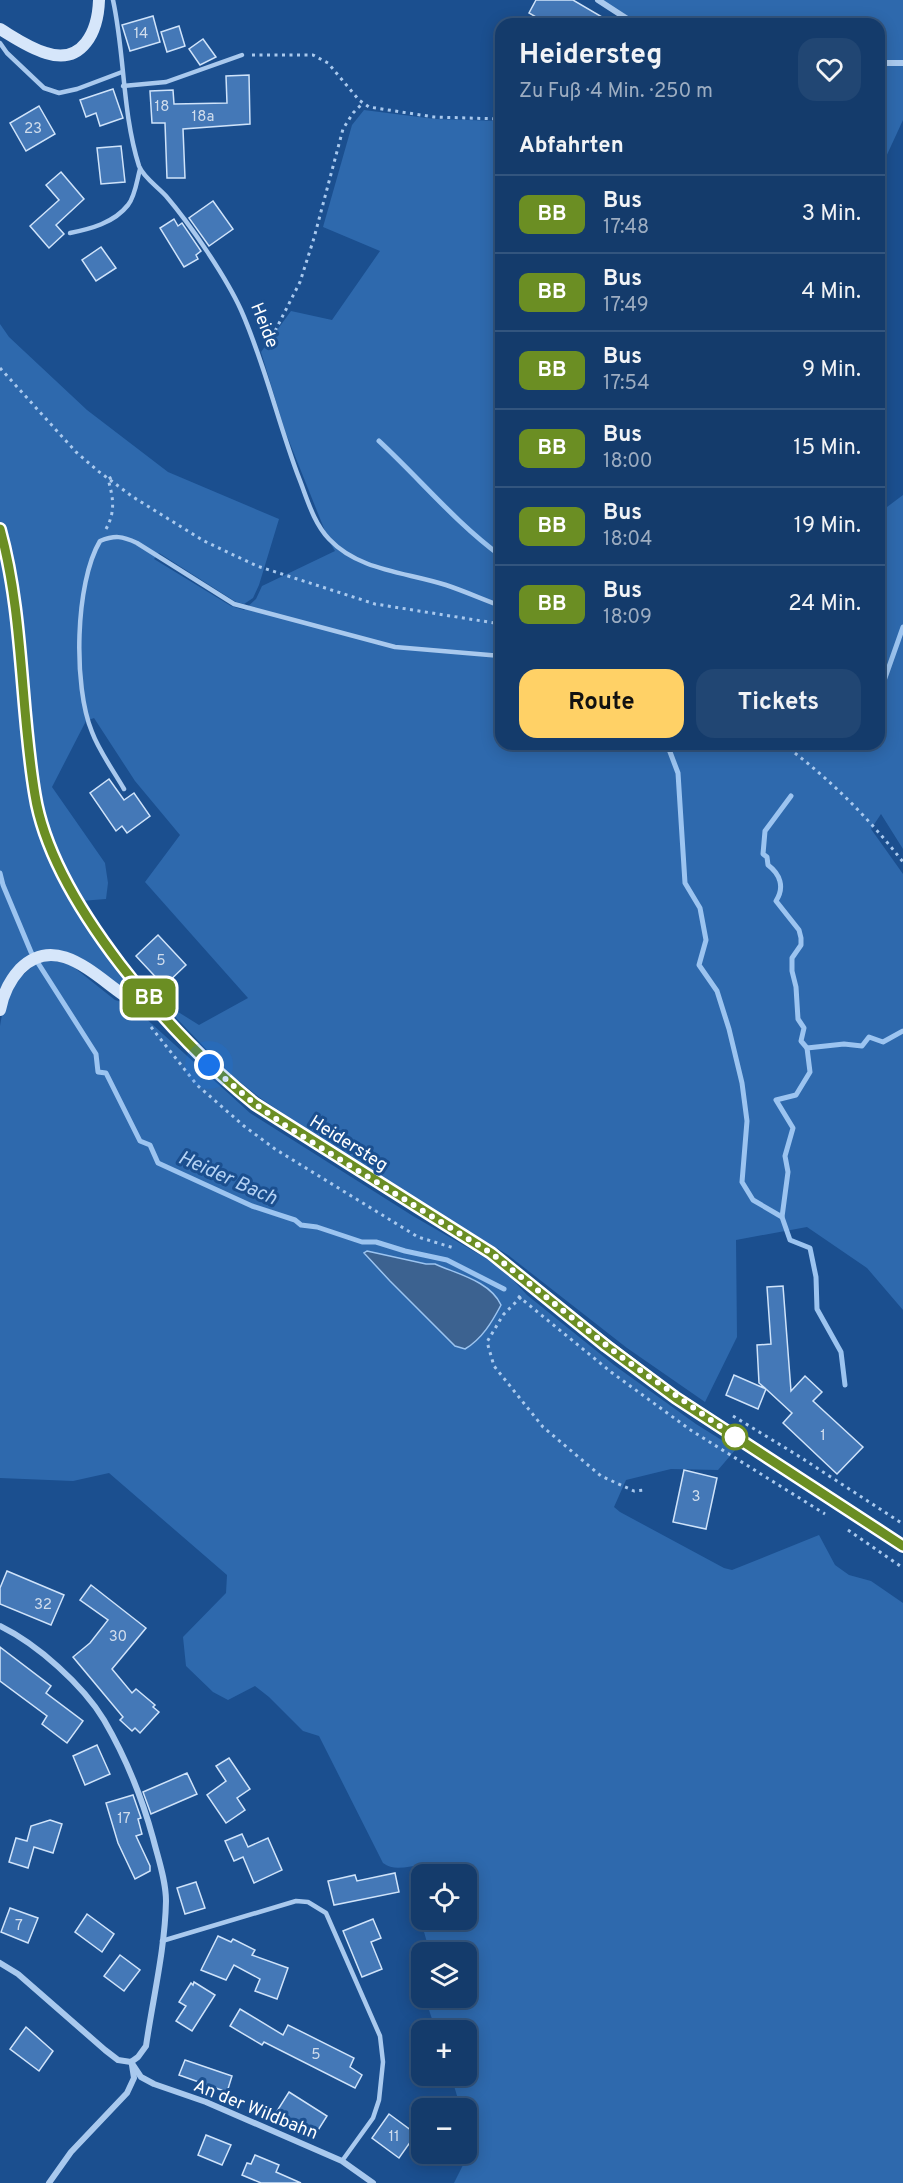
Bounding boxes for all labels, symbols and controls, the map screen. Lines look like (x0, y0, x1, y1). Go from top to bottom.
house number: 14 (134, 25, 148, 44)
text: Heidersteg (519, 38, 662, 74)
button: heart (798, 38, 861, 101)
text: Zu Fuß · 4 Min. · 250 m (519, 79, 713, 105)
house number: 18 (155, 98, 169, 117)
house number: 18a (192, 108, 214, 127)
house number: 23 (24, 120, 42, 139)
text: Abfahrten (519, 133, 624, 160)
text: Bus (603, 188, 642, 215)
text: BB (538, 201, 566, 228)
text: 3 Min. (802, 201, 861, 228)
text: 17:48 (603, 215, 649, 241)
text: Bus (603, 266, 642, 293)
text: BB (538, 279, 566, 306)
text: 4 Min. (801, 279, 861, 306)
text: 17:49 (603, 293, 649, 319)
street label: Heide (244, 300, 283, 352)
text: Bus (603, 344, 642, 371)
text: BB (538, 357, 566, 384)
text: 9 Min. (802, 357, 861, 384)
text: 17:54 (603, 371, 650, 397)
text: Bus (603, 422, 642, 449)
text: BB (538, 435, 566, 462)
text: 15 Min. (793, 435, 861, 462)
text: 18:00 (603, 449, 653, 475)
text: Bus (603, 500, 642, 527)
text: BB (538, 513, 566, 540)
text: 19 Min. (794, 513, 861, 540)
text: 18:04 (603, 527, 652, 553)
text: Bus (603, 578, 642, 605)
text: BB (538, 591, 566, 618)
text: 24 Min. (788, 591, 861, 618)
text: 18:09 (603, 605, 652, 631)
button: Route (519, 669, 684, 738)
button: Tickets (696, 669, 861, 738)
house number: 5 (156, 952, 166, 971)
line badge: BB (122, 978, 176, 1018)
text: BB (135, 985, 163, 1012)
your location (194, 1050, 224, 1080)
street label: Heidersteg (304, 1111, 392, 1178)
water label: Heider Bach (174, 1145, 281, 1212)
unlabelled marker (722, 1424, 748, 1450)
house number: 1 (820, 1427, 826, 1446)
house number: 3 (691, 1488, 701, 1507)
house number: 32 (34, 1596, 52, 1615)
house number: 30 (109, 1628, 127, 1647)
house number: 17 (117, 1810, 131, 1829)
map controls (411, 1864, 477, 2164)
button: locate (411, 1864, 477, 1930)
house number: 7 (15, 1917, 23, 1936)
button: layers (411, 1942, 477, 2008)
button: + (411, 2020, 477, 2086)
house number: 5 (311, 2046, 321, 2065)
street label: An der Wildbahn (190, 2075, 321, 2146)
button: − (411, 2098, 477, 2164)
house number: 11 (388, 2128, 400, 2147)

